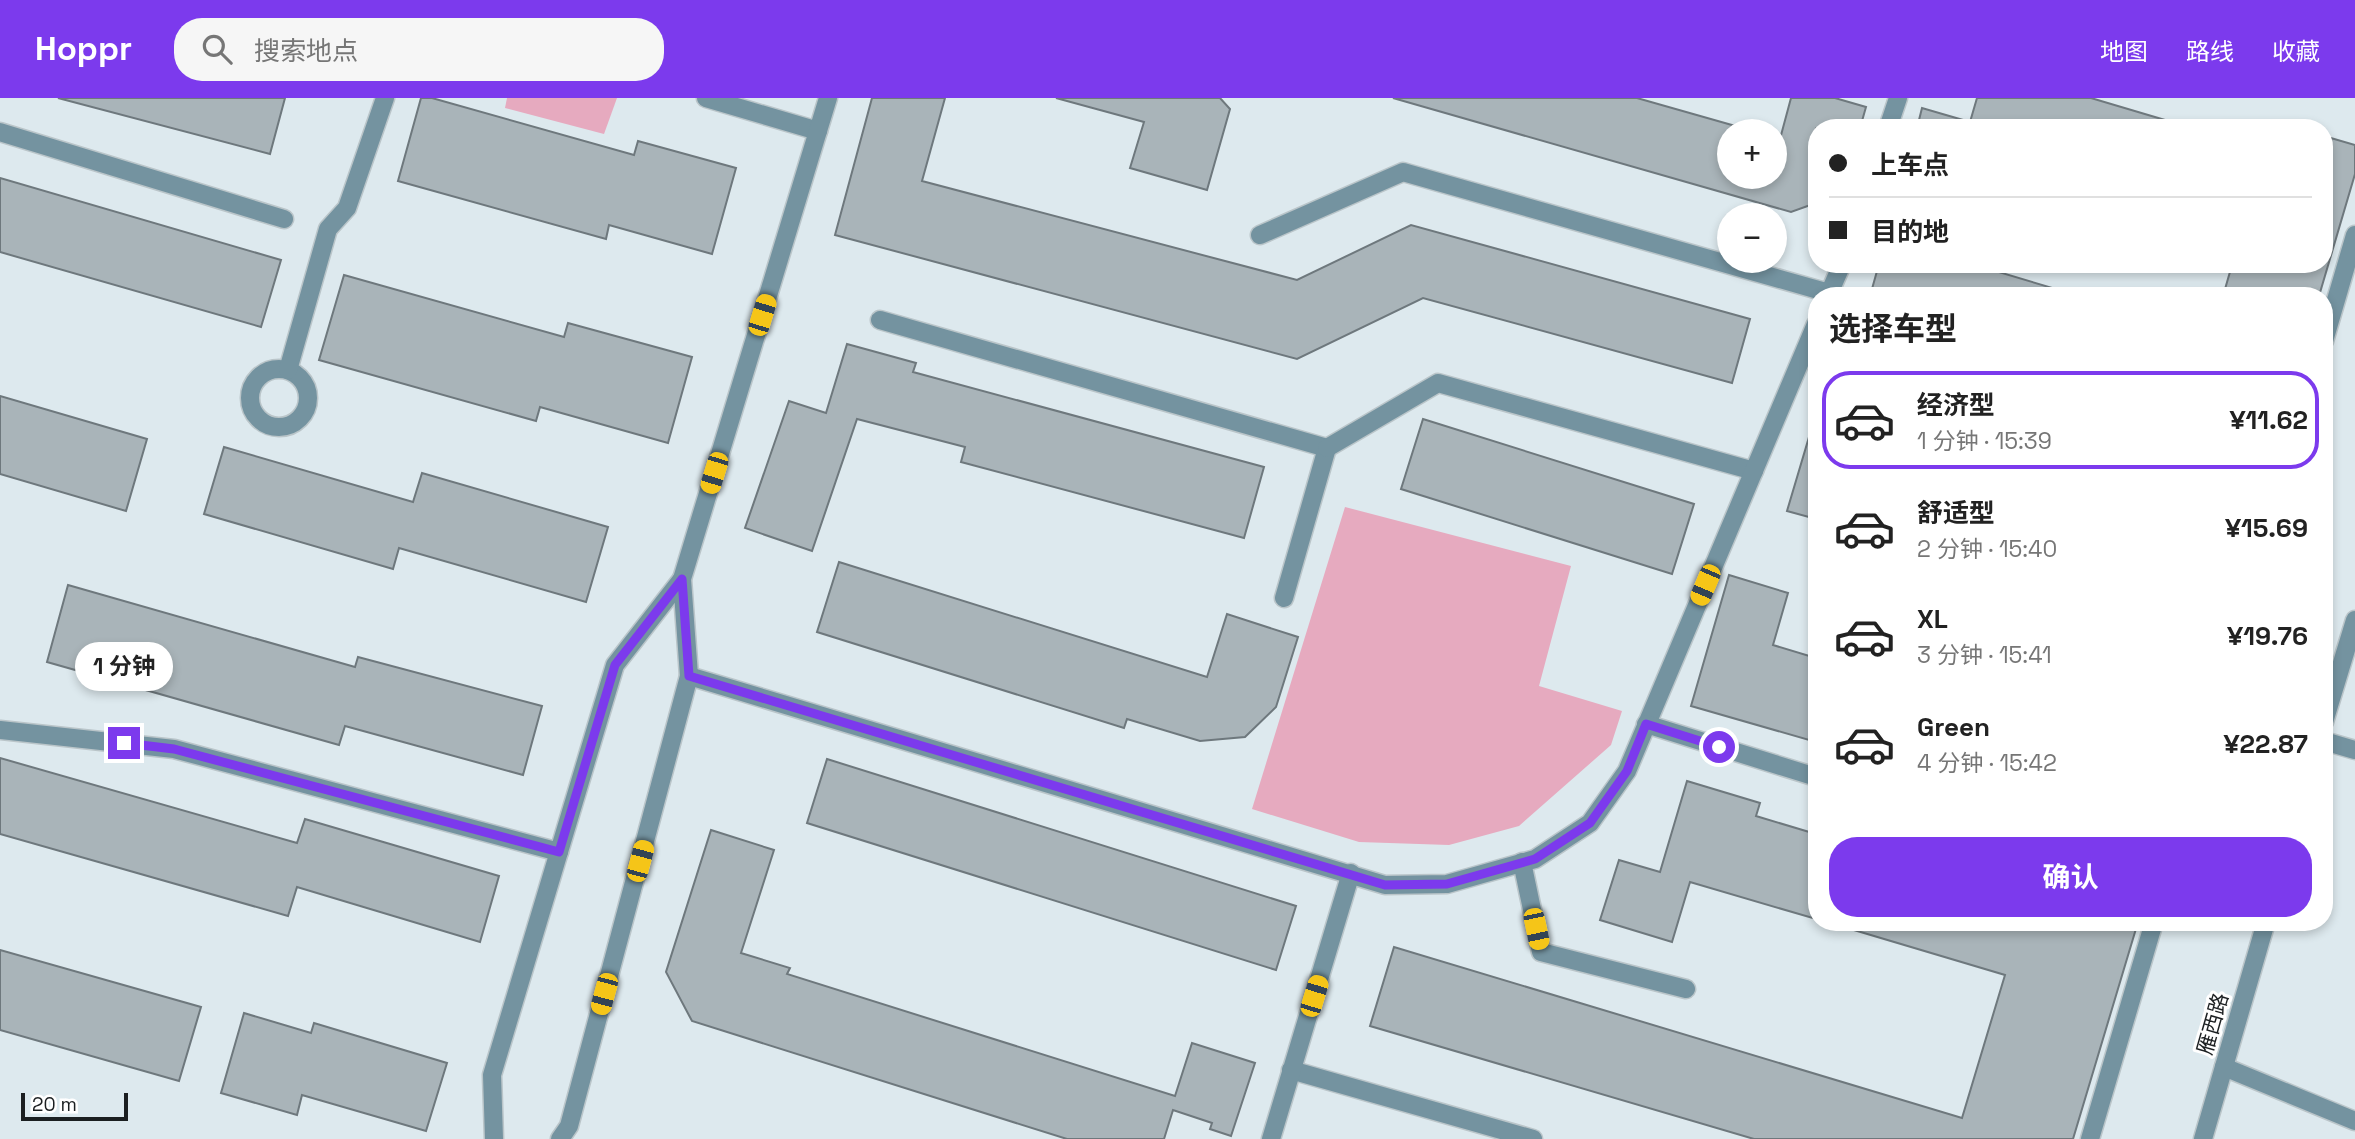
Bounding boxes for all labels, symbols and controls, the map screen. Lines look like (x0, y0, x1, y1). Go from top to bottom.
search box (174, 18, 664, 81)
text: Hoppr (35, 28, 132, 70)
icon: search (198, 30, 236, 68)
text: 搜索地点 (254, 34, 358, 68)
text: 地图 (2100, 36, 2148, 67)
text: 路线 (2186, 36, 2234, 67)
text: 收藏 (2272, 36, 2320, 67)
map controls (1717, 119, 1787, 273)
button: + (1717, 119, 1787, 189)
text: 上车点 (1871, 148, 1949, 182)
button: − (1717, 203, 1787, 273)
text: 目的地 (1871, 215, 1949, 249)
car (746, 292, 779, 338)
text: 选择车型 (1829, 309, 1957, 349)
text: 经济型 (1917, 388, 1995, 422)
icon: car (1833, 389, 1896, 452)
text: ¥11.62 (2229, 403, 2308, 437)
text: 1 分钟 · 15:39 (1917, 426, 2052, 456)
car (698, 450, 731, 496)
text: 舒适型 (1917, 496, 1995, 530)
icon: car (1833, 497, 1896, 560)
text: ¥15.69 (2225, 511, 2308, 545)
text: 2 分钟 · 15:40 (1917, 534, 2057, 564)
car (1688, 562, 1723, 608)
text: XL (1917, 602, 1948, 636)
icon: car (1833, 605, 1896, 668)
text: ¥19.76 (2227, 619, 2308, 653)
text: 3 分钟 · 15:41 (1917, 640, 2052, 670)
callout: 1 分钟 (75, 642, 173, 690)
text: 1 分钟 (93, 651, 155, 681)
text: Green (1917, 710, 1990, 744)
icon: car (1833, 713, 1896, 776)
route end (108, 727, 140, 759)
text: ¥22.87 (2223, 727, 2308, 761)
route start (1703, 731, 1735, 763)
text: 4 分钟 · 15:42 (1917, 748, 2057, 778)
button: 确认 (1829, 837, 2312, 917)
car (625, 838, 656, 884)
car (1522, 906, 1551, 952)
car (589, 971, 620, 1017)
car (1298, 973, 1331, 1019)
street label: 雁西路 (2191, 990, 2234, 1058)
scale bar (21, 1090, 128, 1122)
text: 20 m (32, 1092, 77, 1117)

